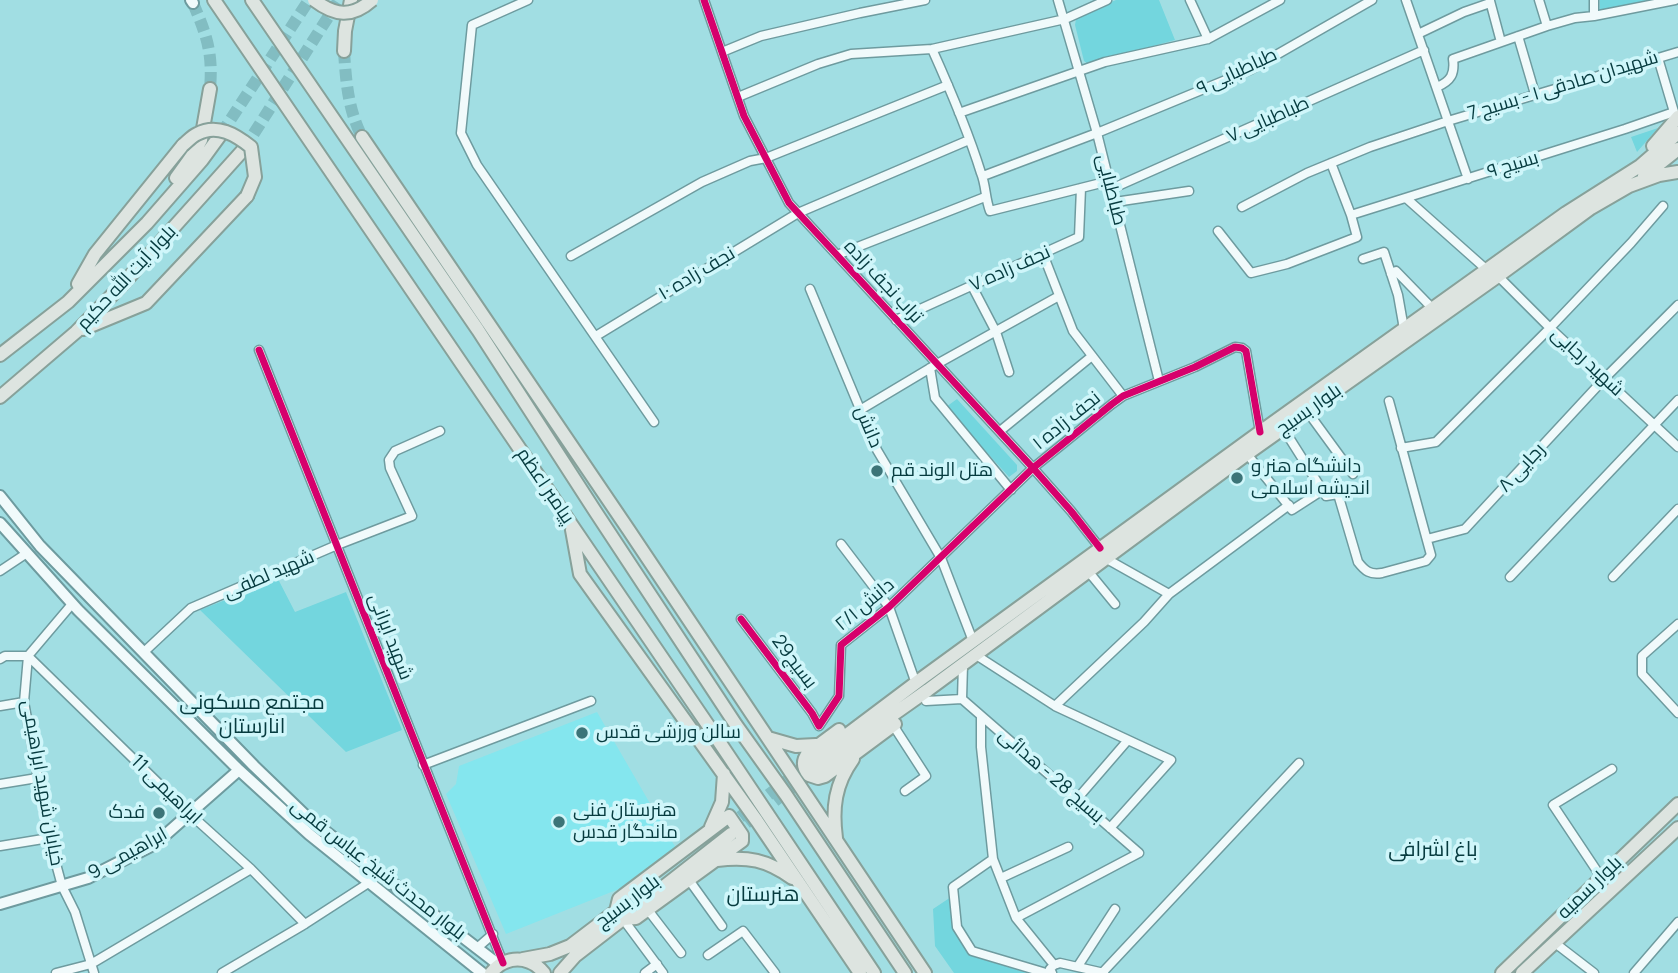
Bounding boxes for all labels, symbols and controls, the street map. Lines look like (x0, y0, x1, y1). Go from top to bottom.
street label: طباطبایی ۹ (1193, 43, 1281, 101)
street label: شهیدان صادقی ۱ - بسیج 7 (1465, 46, 1661, 126)
street label: طباطبایی ۷ (1223, 92, 1313, 148)
street label: بسیج ۹ (1485, 146, 1541, 184)
street label: طباطبایی (1091, 152, 1131, 228)
street label: بلوار آیت الله حکیم (72, 221, 182, 335)
street label: تراب نجف زاده (839, 236, 927, 328)
street label: نجف زاده ۷ (966, 241, 1054, 297)
street label: نجف زاده ۱۰ (655, 242, 739, 306)
street label: شهید رجایی (1546, 323, 1628, 401)
street label: بلوار بسیج (1272, 379, 1346, 441)
street label: نجف زاده ۱ (1029, 387, 1105, 455)
street label: دانش (849, 403, 887, 451)
street label: رجایی ۸ (1494, 439, 1550, 497)
street label: پیامبر اعظم (511, 444, 579, 528)
place label: دانشگاه هنر و اندیشه اسلامی (1251, 456, 1370, 500)
place label: هتل الوند قم (891, 460, 993, 482)
marker: هتل الوند قم (869, 463, 885, 479)
marker: دانشگاه هنر و اندیشه اسلامی (1229, 470, 1245, 486)
street label: شهید لطفی (220, 546, 318, 604)
street label: دانش ۲/۱ (831, 574, 899, 636)
street label: شهید ایرانی (363, 591, 417, 683)
street label: بسیج29 (766, 631, 822, 693)
district label: مجتمع مسکونی انارستان (179, 690, 325, 740)
street label: خیابان شهید ابراهیمی (16, 698, 68, 868)
place label: سالن ورزشی قدس (596, 722, 741, 744)
street label: بسیج 28 - هدائی (994, 724, 1108, 828)
marker: سالن ورزشی قدس (574, 725, 590, 741)
street label: ابراهیمی 11 (126, 751, 206, 829)
street label: بلوار محدث شیخ عباس قمی (286, 795, 470, 945)
place label: هنرستان فنی ماندگار قدس (573, 800, 678, 844)
place label: فدک (108, 802, 145, 824)
marker: فدک (151, 805, 167, 821)
marker: هنرستان فنی ماندگار قدس (551, 814, 567, 830)
street label: ابراهیمی 9 (84, 823, 172, 885)
district label: باغ اشرافی (1388, 837, 1478, 863)
street label: بلوار سمیه (1553, 852, 1627, 924)
street label: بلوار بسیج (591, 870, 665, 934)
district label: هنرستان (727, 882, 799, 908)

